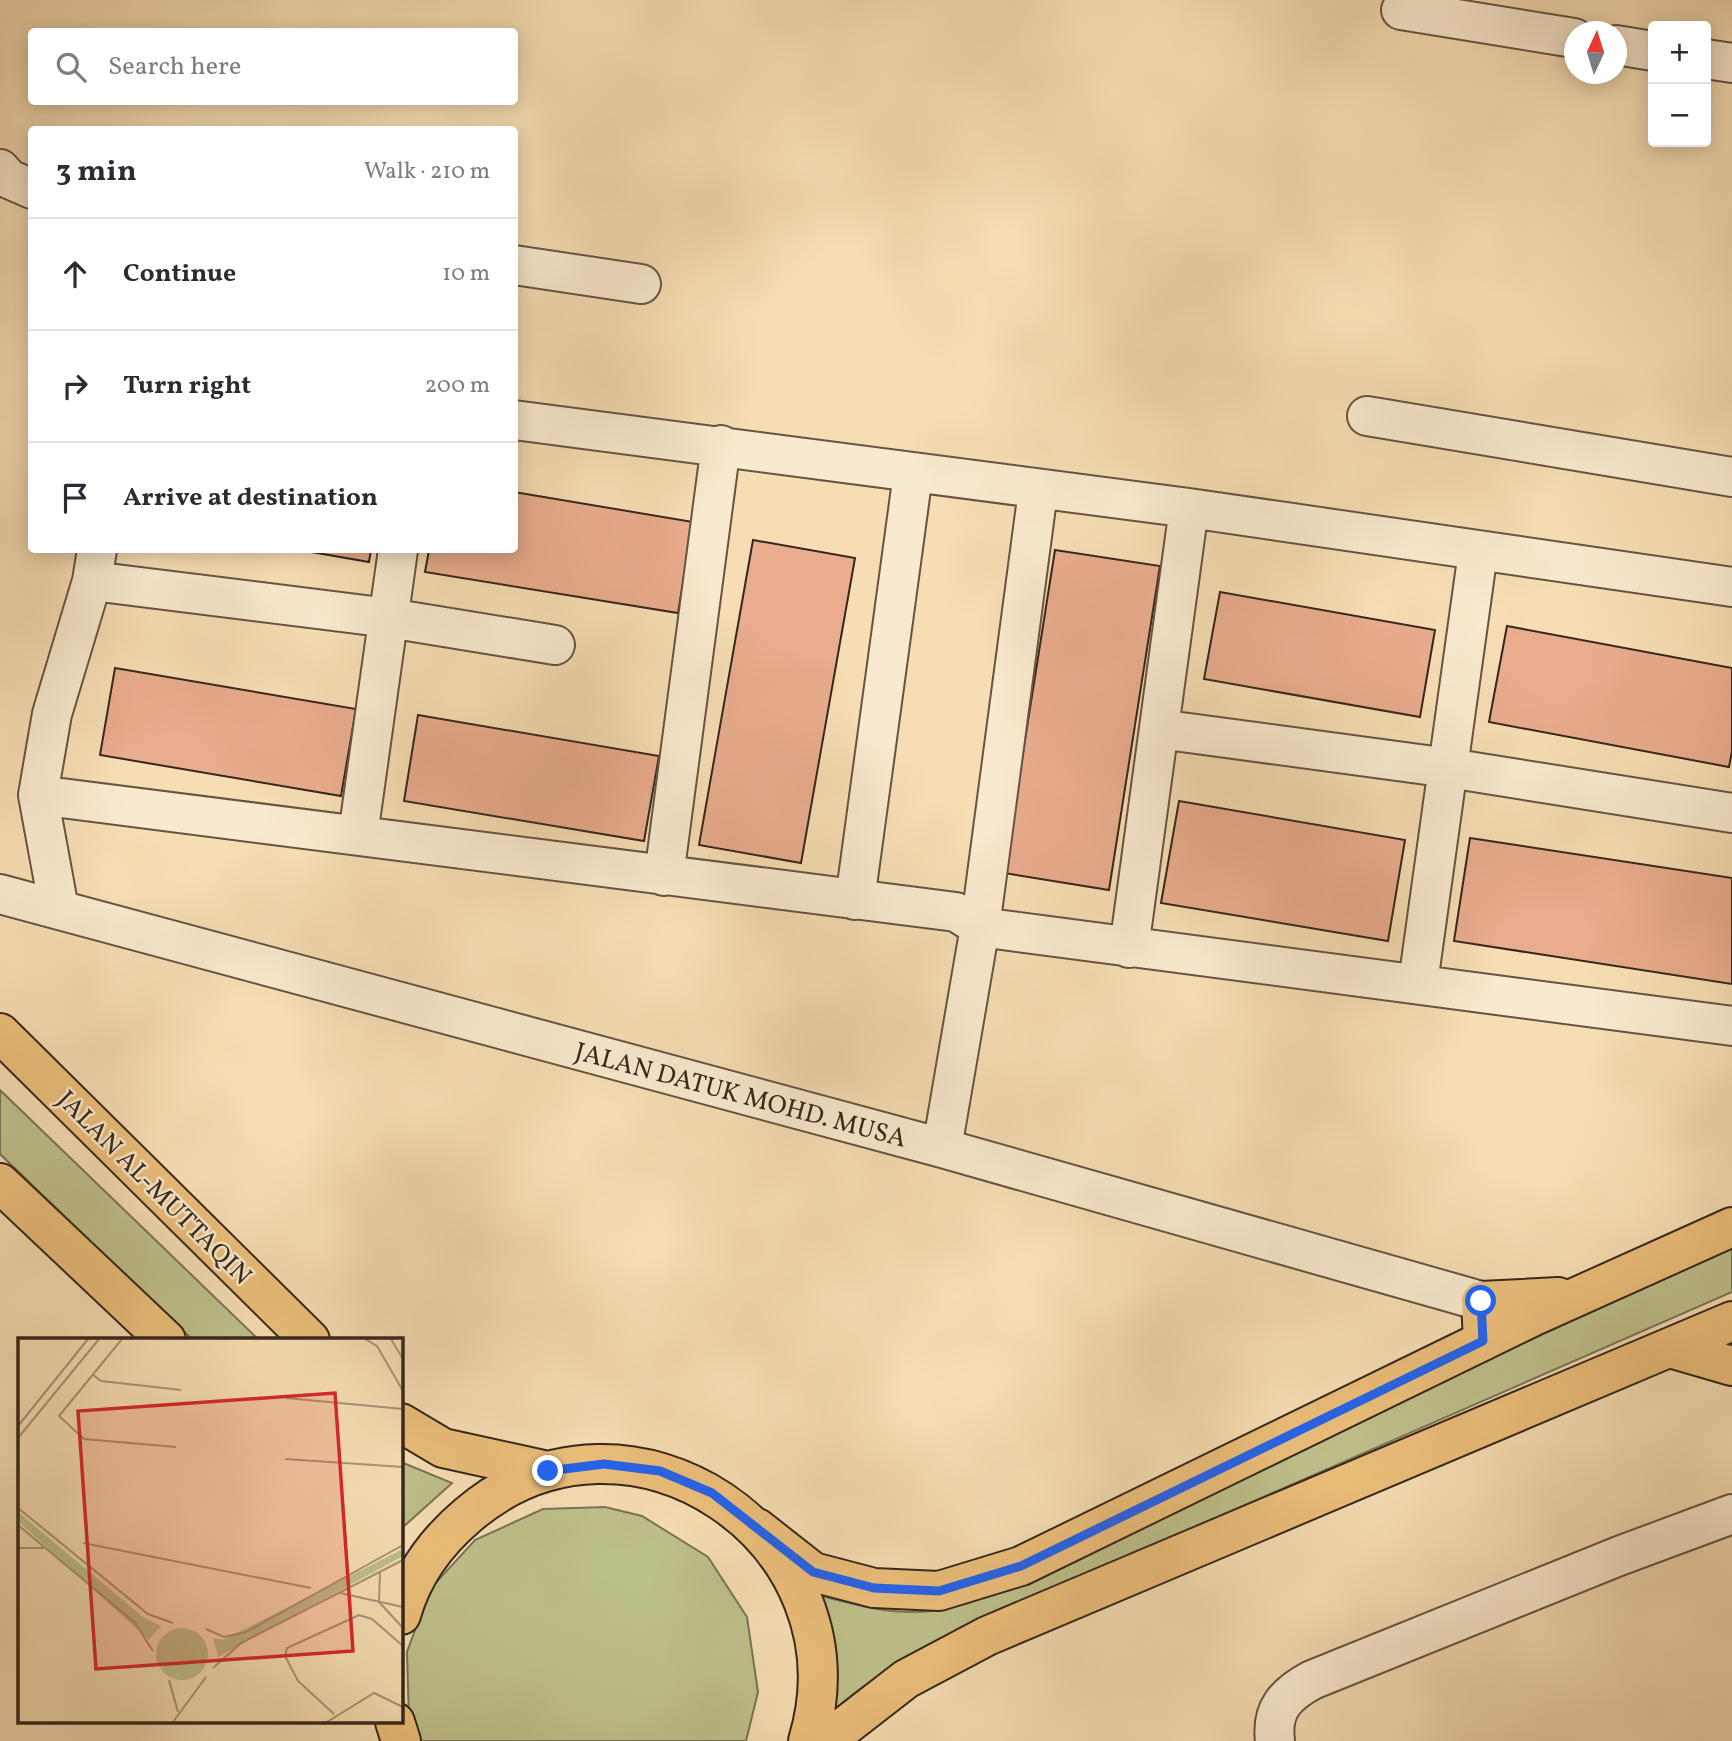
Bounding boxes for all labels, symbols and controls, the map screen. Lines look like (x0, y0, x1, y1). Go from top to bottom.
north arrow (1564, 21, 1627, 84)
map controls (1648, 21, 1711, 147)
button: + (1648, 21, 1711, 84)
search box (28, 28, 518, 105)
icon: search (52, 48, 90, 86)
text: Search here (108, 49, 241, 85)
button: − (1648, 84, 1711, 147)
text: 3 min (56, 151, 137, 193)
text: Walk · 210 m (364, 156, 490, 188)
icon: ahead (56, 255, 94, 293)
text: Continue (123, 256, 236, 292)
text: 10 m (442, 258, 490, 290)
icon: right (56, 367, 94, 405)
text: Turn right (123, 368, 251, 404)
text: 200 m (425, 370, 490, 402)
icon: arrive (56, 479, 94, 517)
text: Arrive at destination (123, 480, 378, 516)
street label: JALAN DATUK MOHD. MUSA (571, 1034, 910, 1158)
street label: JALAN AL-MUTTAQIN (48, 1083, 259, 1294)
route start (1465, 1285, 1496, 1316)
inset map (18, 1338, 402, 1724)
route end (532, 1455, 563, 1486)

